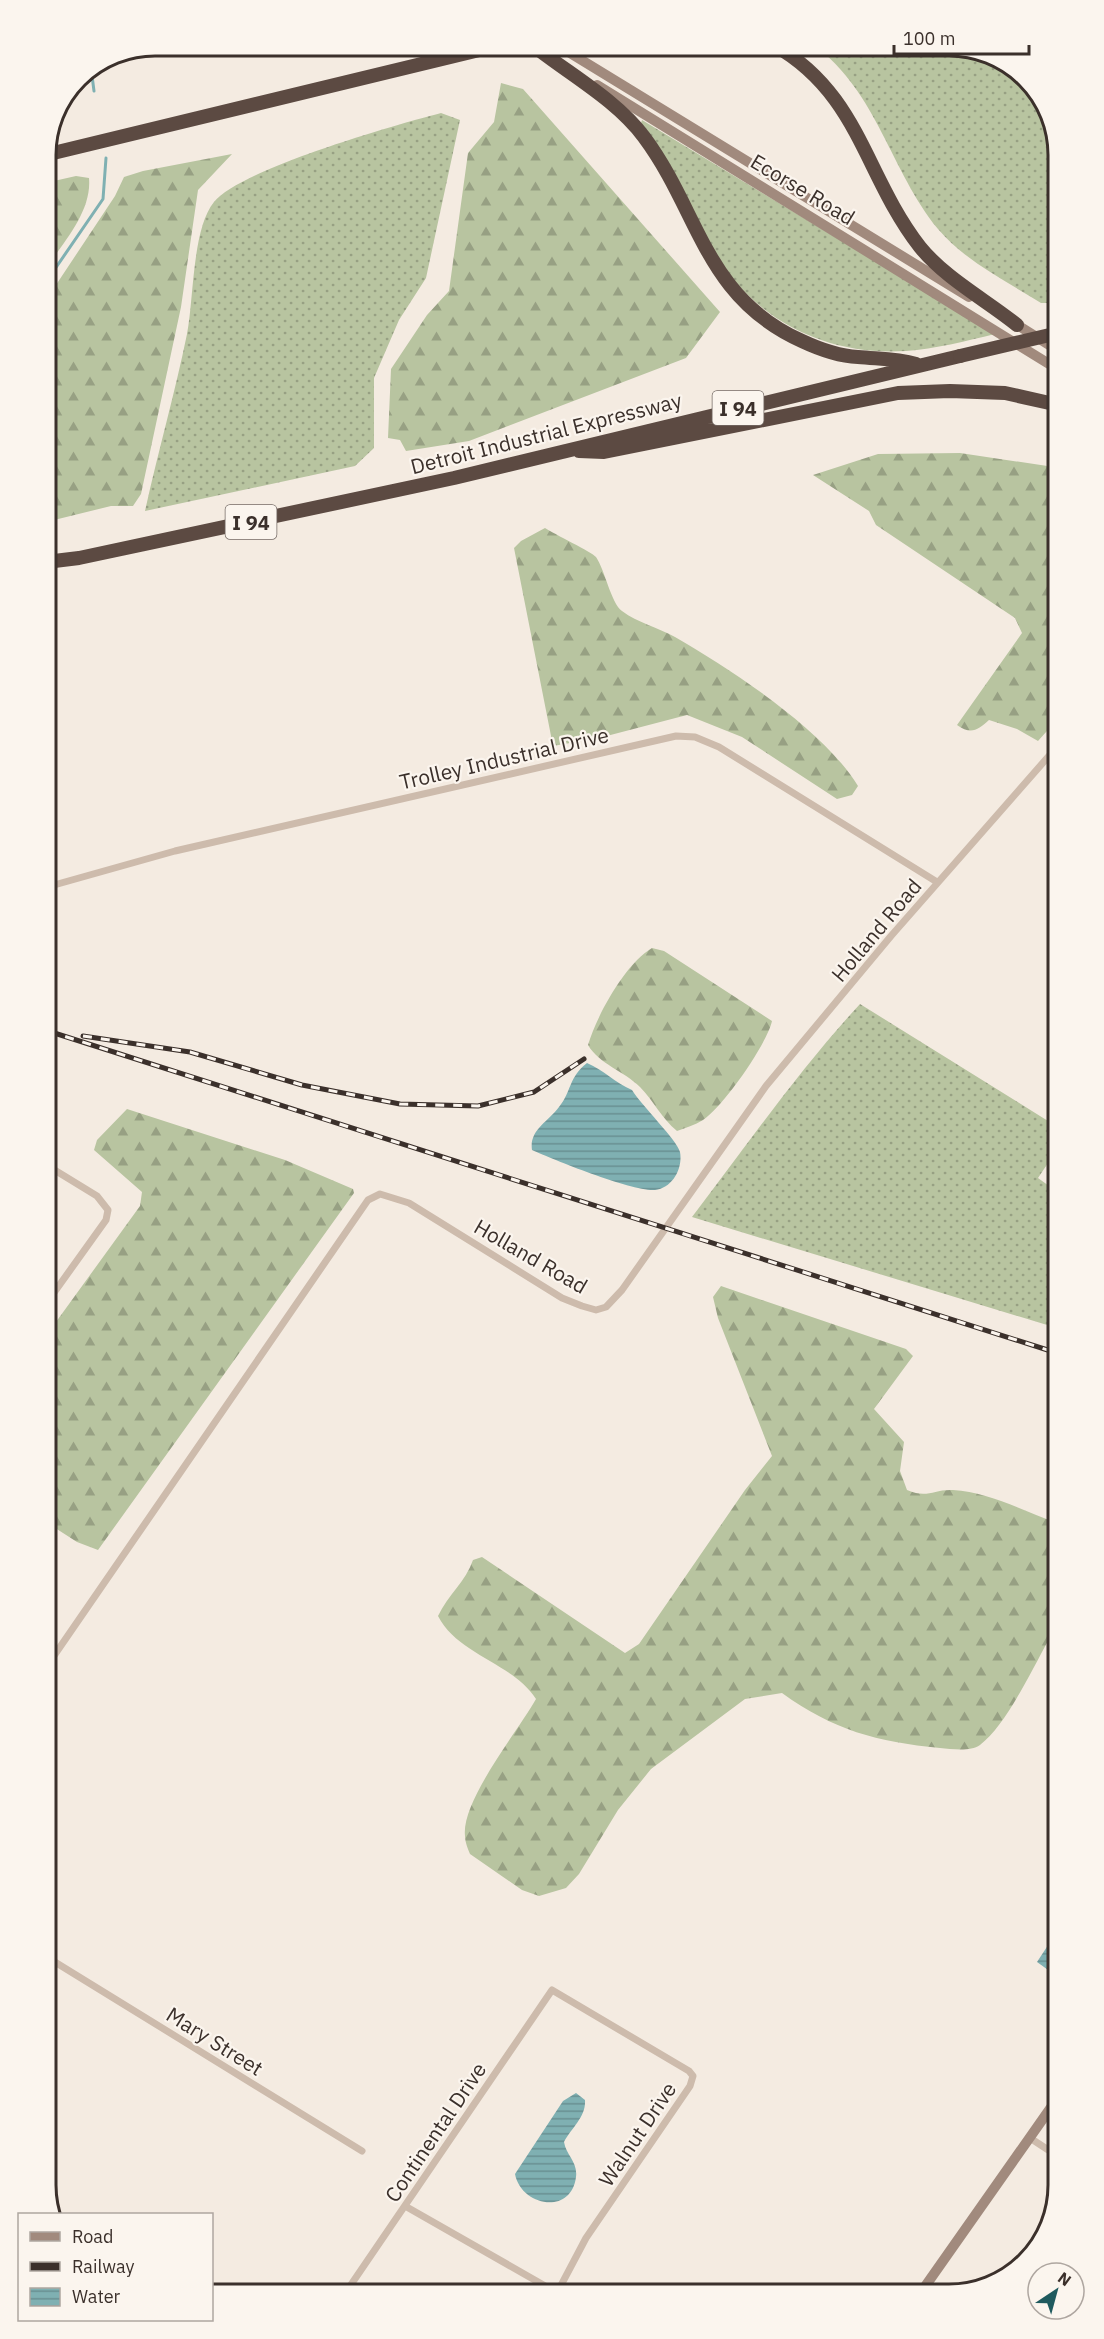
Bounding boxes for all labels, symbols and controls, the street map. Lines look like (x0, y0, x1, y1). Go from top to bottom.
scale bar (894, 18, 1029, 56)
text: 100 m (903, 27, 955, 50)
street label: Ecorse Road (746, 147, 860, 231)
street label: Detroit Industrial Expressway (407, 386, 685, 480)
road number: I 94 (712, 391, 764, 425)
road number: I 94 (226, 505, 276, 539)
street label: Trolley Industrial Drive (397, 720, 611, 796)
street label: Holland Road (825, 873, 927, 987)
street label: Holland Road (469, 1212, 593, 1300)
street label: Mary Street (161, 2000, 269, 2082)
street label: Continental Drive (378, 2057, 492, 2207)
street label: Walnut Drive (592, 2076, 682, 2192)
legend (18, 2213, 213, 2321)
text: Road (72, 2225, 113, 2248)
text: Railway (72, 2255, 134, 2278)
north arrow (1026, 2261, 1086, 2321)
text: N (1054, 2267, 1075, 2290)
text: Water (72, 2285, 121, 2308)

